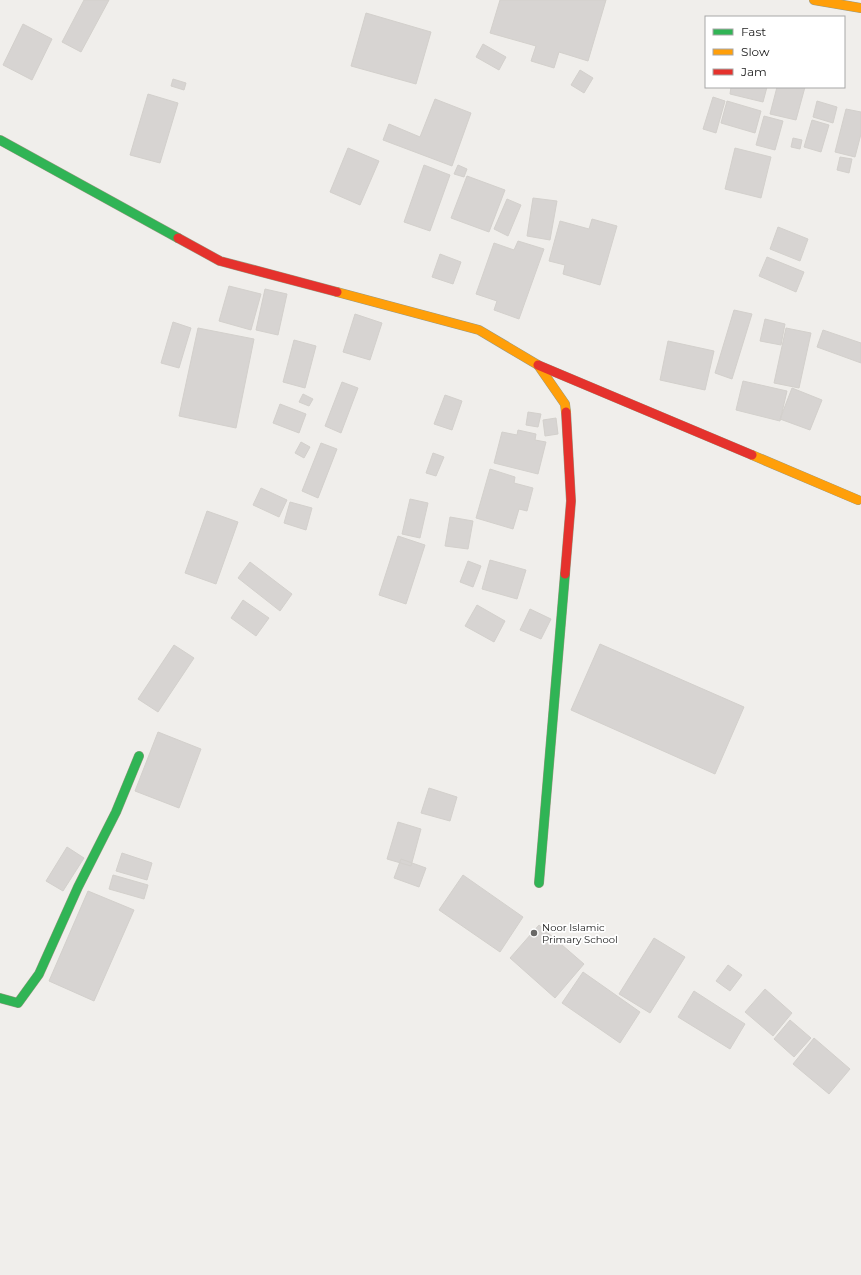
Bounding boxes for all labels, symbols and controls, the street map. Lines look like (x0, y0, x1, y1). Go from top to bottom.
legend (705, 16, 845, 88)
text: Fast (741, 24, 766, 39)
text: Slow (741, 44, 770, 59)
text: Jam (740, 64, 767, 79)
place label: Noor Islamic Primary School (542, 921, 618, 946)
marker: Noor Islamic Primary School (529, 928, 539, 938)

